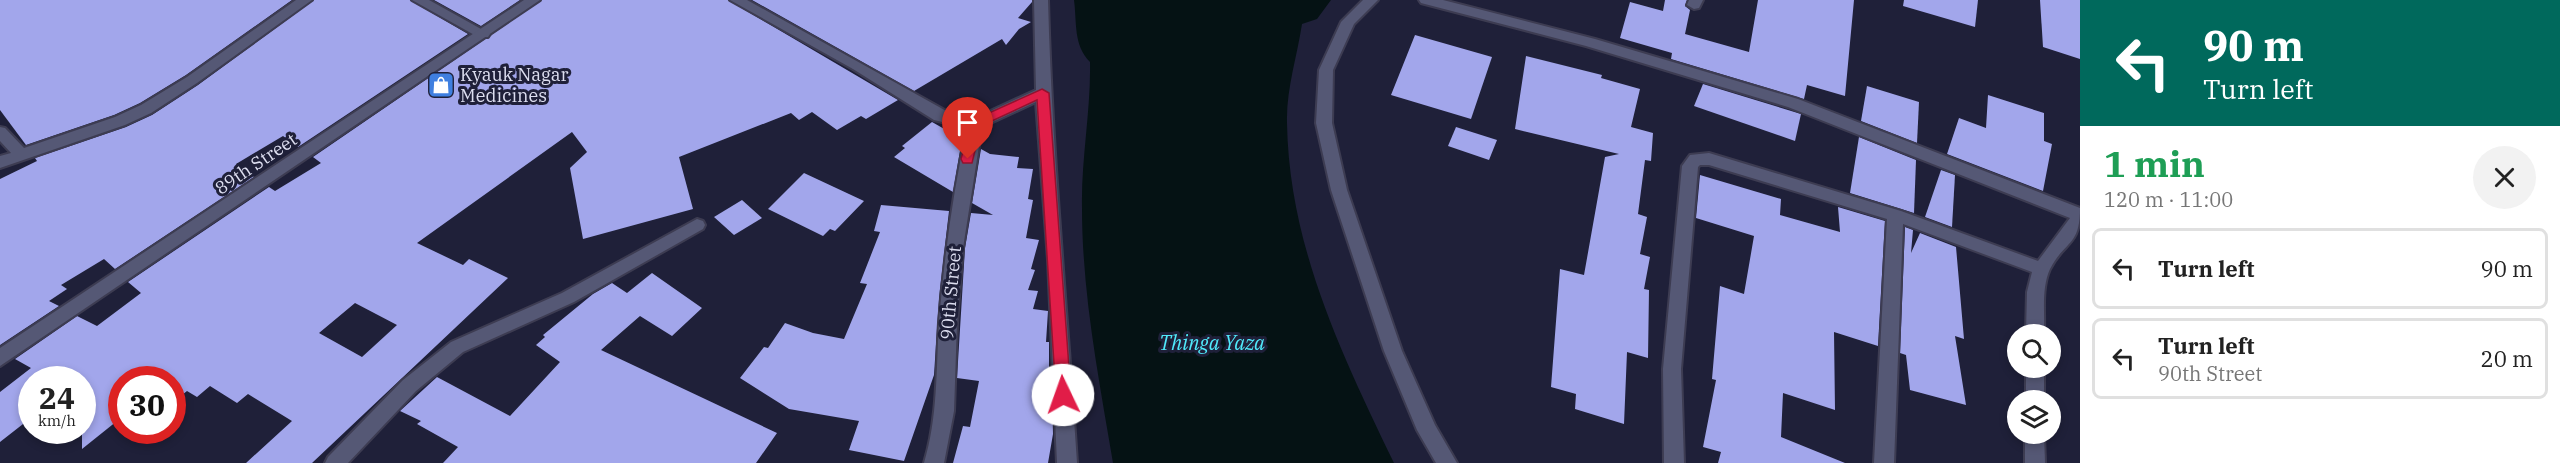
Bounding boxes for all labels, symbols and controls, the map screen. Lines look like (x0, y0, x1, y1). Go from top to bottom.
text: 90 m (2203, 18, 2304, 73)
icon: left (2104, 24, 2182, 102)
place label: Kyauk Nagar Medicines (460, 63, 569, 107)
shop icon: Kyauk Nagar Medicines (426, 70, 456, 100)
text: Turn left (2203, 71, 2314, 106)
pin (942, 97, 993, 159)
icon: arrive (951, 106, 984, 139)
street label: 89th Street (210, 128, 301, 199)
text: 1 min (2104, 140, 2205, 187)
button: close (2473, 146, 2536, 209)
text: 120 m · 11:00 (2104, 186, 2233, 213)
street label: 90th Street (935, 245, 966, 341)
icon: left (2107, 252, 2140, 285)
text: Turn left (2158, 254, 2254, 283)
text: 90 m (2481, 254, 2533, 283)
map controls (2007, 324, 2061, 444)
button: search (2007, 324, 2061, 378)
water label: Thinga Yaza (1159, 329, 1265, 356)
text: Turn left (2158, 331, 2254, 360)
icon: left (2107, 342, 2140, 375)
text: 20 m (2481, 344, 2533, 373)
text: 90th Street (2158, 360, 2262, 387)
position arrow (1031, 363, 1095, 427)
speed limit sign: 30 (108, 366, 186, 444)
text: 24 (39, 378, 75, 417)
button: layers (2007, 390, 2061, 444)
text: km/h (38, 411, 76, 430)

